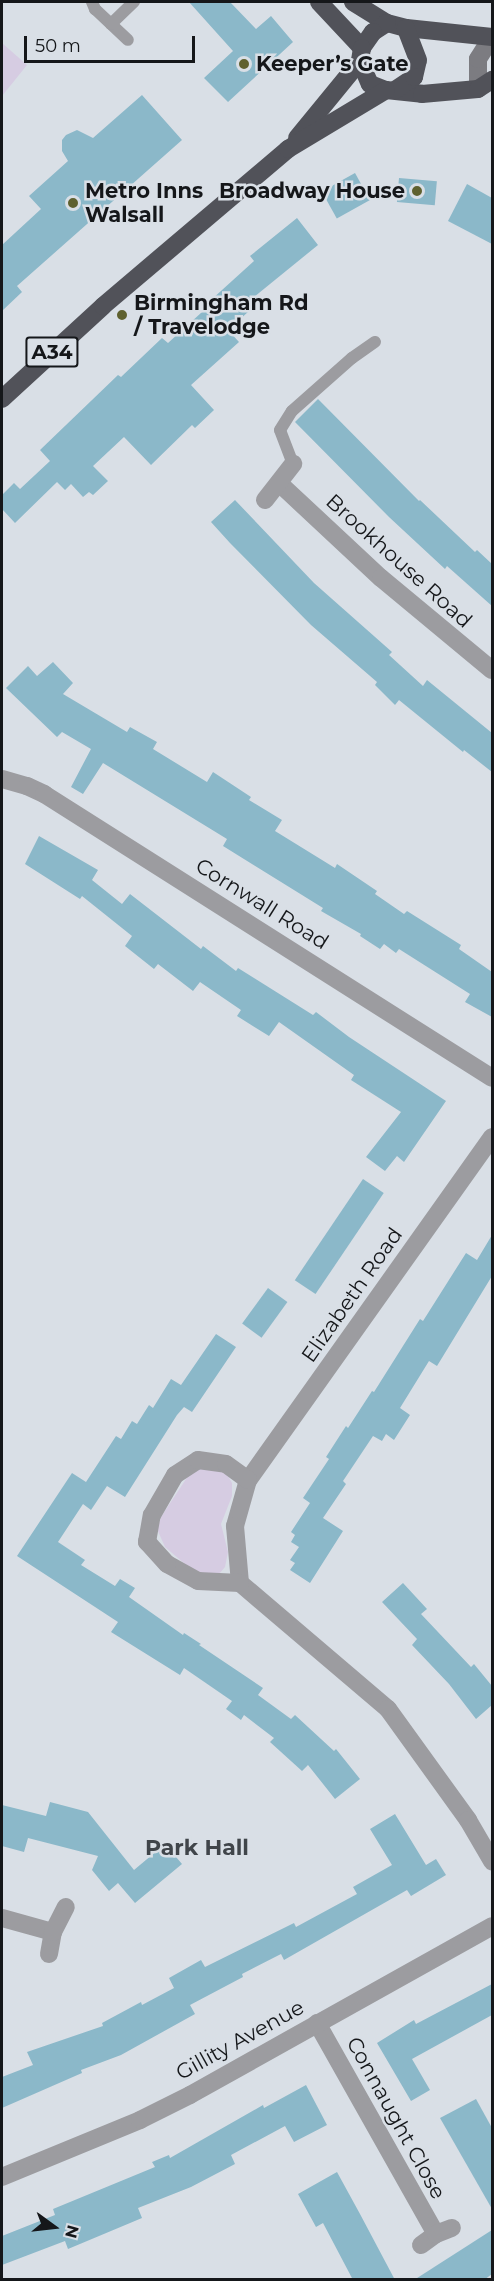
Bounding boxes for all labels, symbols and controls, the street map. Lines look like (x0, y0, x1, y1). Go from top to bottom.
scale bar (27, 24, 198, 62)
text: 50 m (35, 35, 81, 57)
place label: Keeper’s Gate (256, 51, 409, 77)
marker: Keeper’s Gate (237, 57, 251, 71)
place label: Metro Inns Walsall (85, 178, 203, 228)
place label: Broadway House (219, 178, 405, 204)
marker: Broadway House (410, 184, 424, 198)
marker: Metro Inns Walsall (66, 196, 80, 210)
place label: Birmingham Rd / Travelodge (134, 290, 308, 340)
marker: Birmingham Rd / Travelodge (115, 308, 129, 322)
road number: A34 (25, 335, 79, 369)
street label: Brookhouse Road (321, 489, 477, 633)
street label: Cornwall Road (191, 853, 333, 955)
street label: Elizabeth Road (296, 1223, 408, 1367)
district label: Park Hall (145, 1835, 249, 1861)
street label: Gillity Avenue (172, 1994, 308, 2086)
street label: Connaught Close (341, 2032, 451, 2204)
north arrow (24, 2197, 84, 2257)
text: N (61, 2223, 83, 2240)

